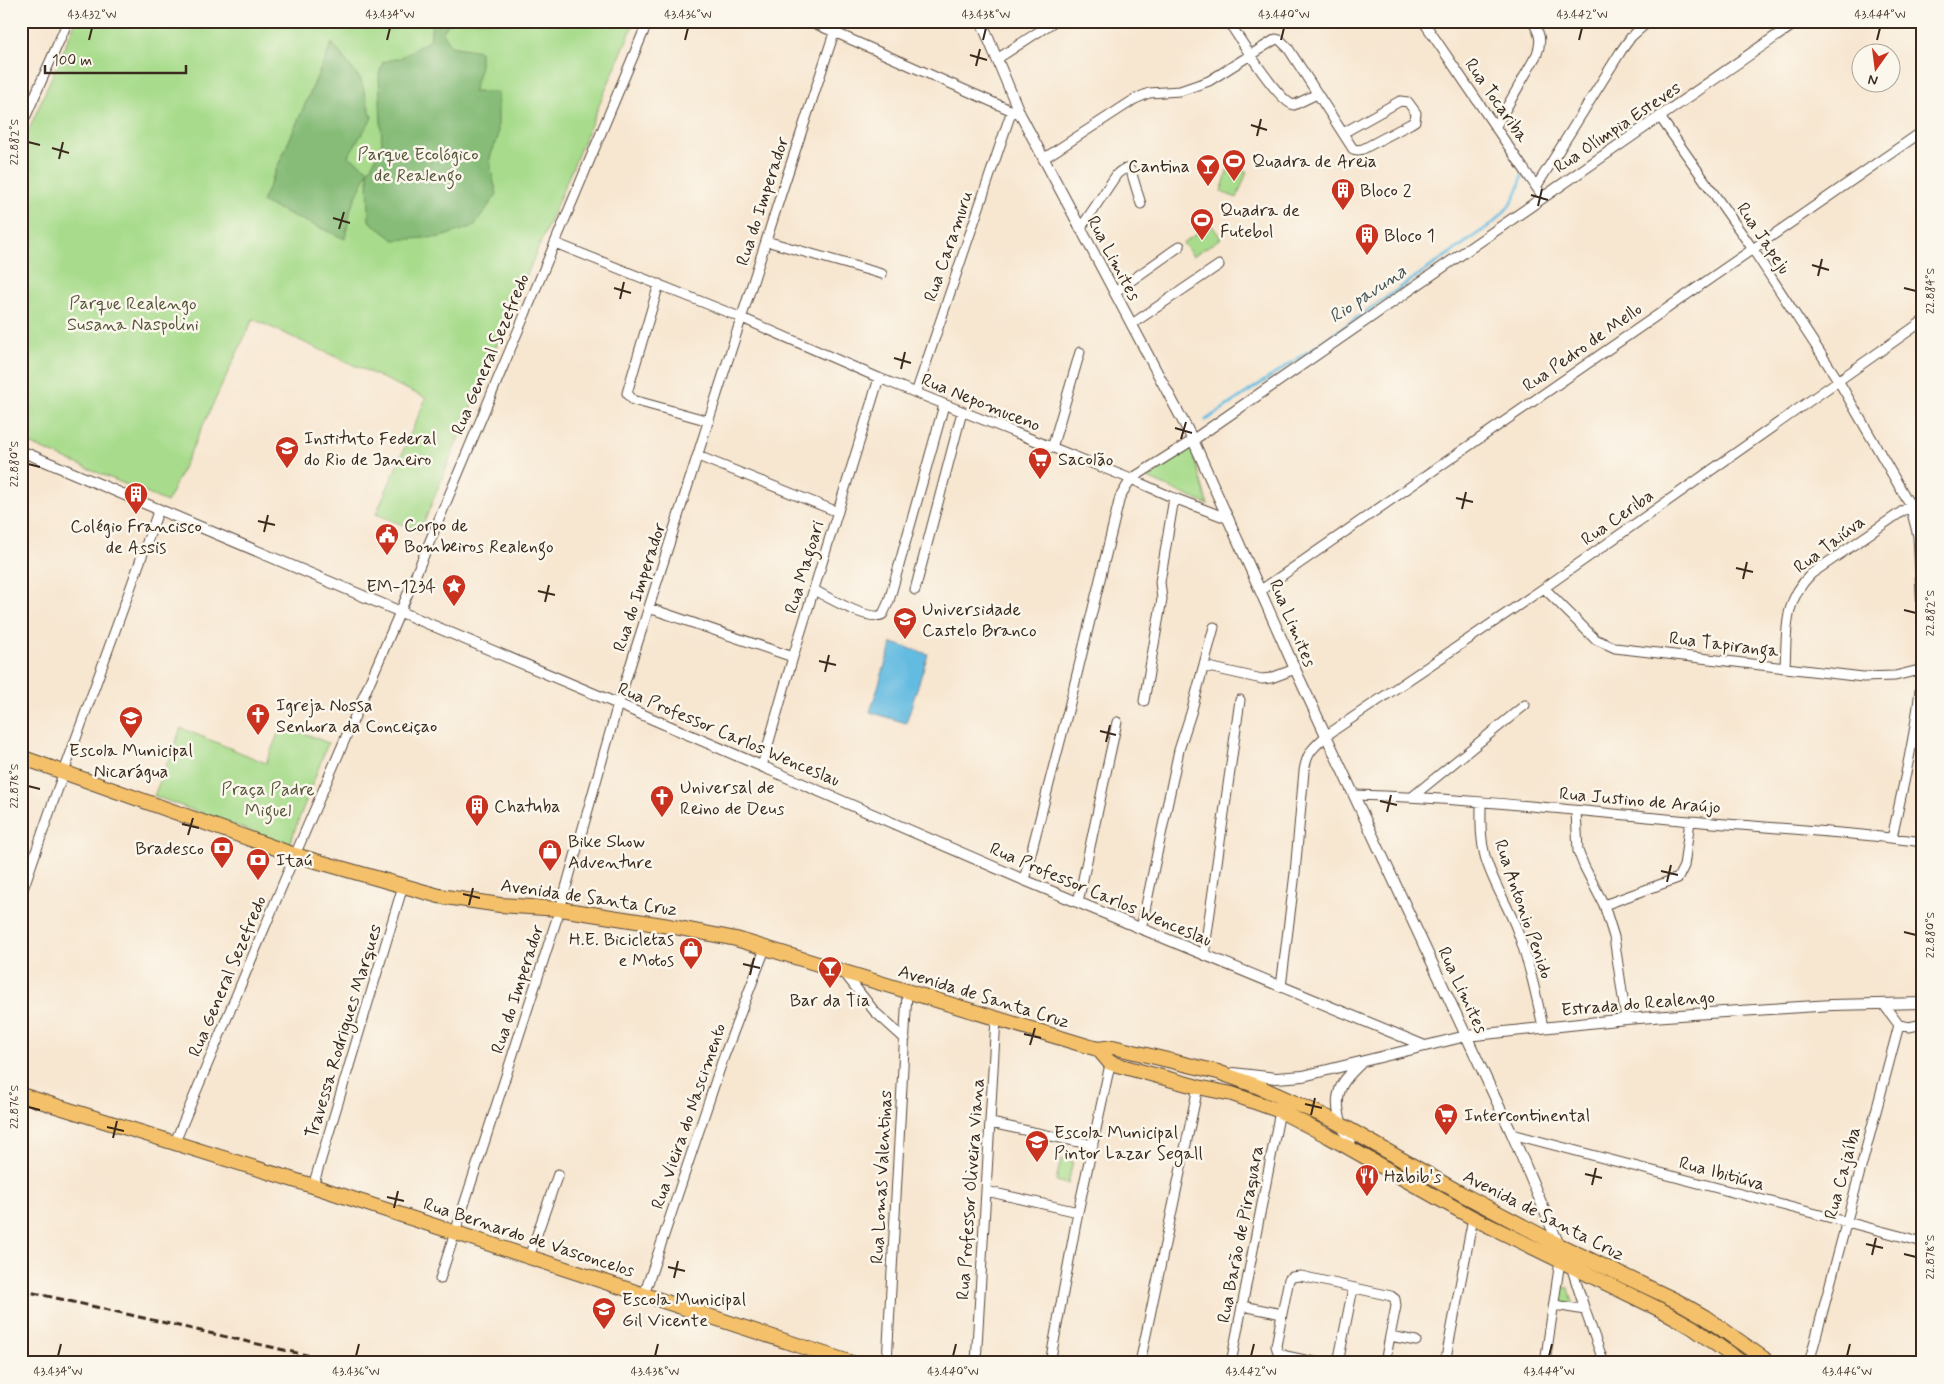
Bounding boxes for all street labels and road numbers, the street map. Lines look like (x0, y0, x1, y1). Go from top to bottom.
street label: Rua Tocariba (1458, 54, 1534, 148)
street label: Rua Olímpia Esteves (1549, 76, 1686, 179)
street label: Rua do Imperador (731, 133, 795, 269)
street label: Rua Caramuru (919, 187, 979, 305)
street label: Rua Japeju (1730, 198, 1796, 279)
street label: Rua Limites (1081, 212, 1146, 305)
street label: Rua General Sezefredo (446, 270, 536, 439)
street label: Rua Pedro de Mello (1518, 298, 1647, 398)
street label: Rua Nepomuceno (917, 368, 1044, 438)
street label: Rua Ceriba (1576, 484, 1659, 552)
street label: Rua Taiúva (1789, 510, 1870, 579)
street label: Rua Magoari (779, 518, 832, 617)
street label: Rua do Imperador (608, 519, 672, 655)
street label: Rua Limites (1263, 576, 1321, 671)
street label: Rua Tapiranga (1667, 626, 1780, 666)
street label: Rua Professor Carlos Wenceslau (614, 677, 843, 793)
street label: Rua Justino de Araújo (1558, 782, 1722, 820)
street label: Rua Professor Carlos Wenceslau (986, 837, 1215, 953)
street label: Rua Antonio Penido (1488, 837, 1558, 982)
street label: Avenida de Santa Cruz (499, 874, 679, 922)
street label: Rua General Sezefredo (183, 892, 273, 1061)
street label: Travessa Rodrigues Marques (300, 921, 389, 1142)
street label: Rua do Imperador (486, 921, 550, 1057)
street label: Rua Limites (1432, 943, 1493, 1038)
street label: Avenida de Santa Cruz (895, 959, 1072, 1034)
street label: Estrada do Realengo (1560, 985, 1716, 1023)
street label: Rua Vieira do Nascimento (646, 1020, 732, 1212)
street label: Rua Professor Oliveira Viana (951, 1077, 991, 1301)
street label: Rua Lomas Valentinas (865, 1090, 899, 1265)
street label: Rua Cajaíba (1819, 1124, 1867, 1222)
street label: Rua Barão de Piraquara (1212, 1143, 1270, 1325)
street label: Rua Ibitiúva (1676, 1151, 1767, 1197)
street label: Avenida de Santa Cruz (1459, 1165, 1628, 1267)
street label: Rua Bernardo de Vasconcelos (420, 1192, 637, 1283)

